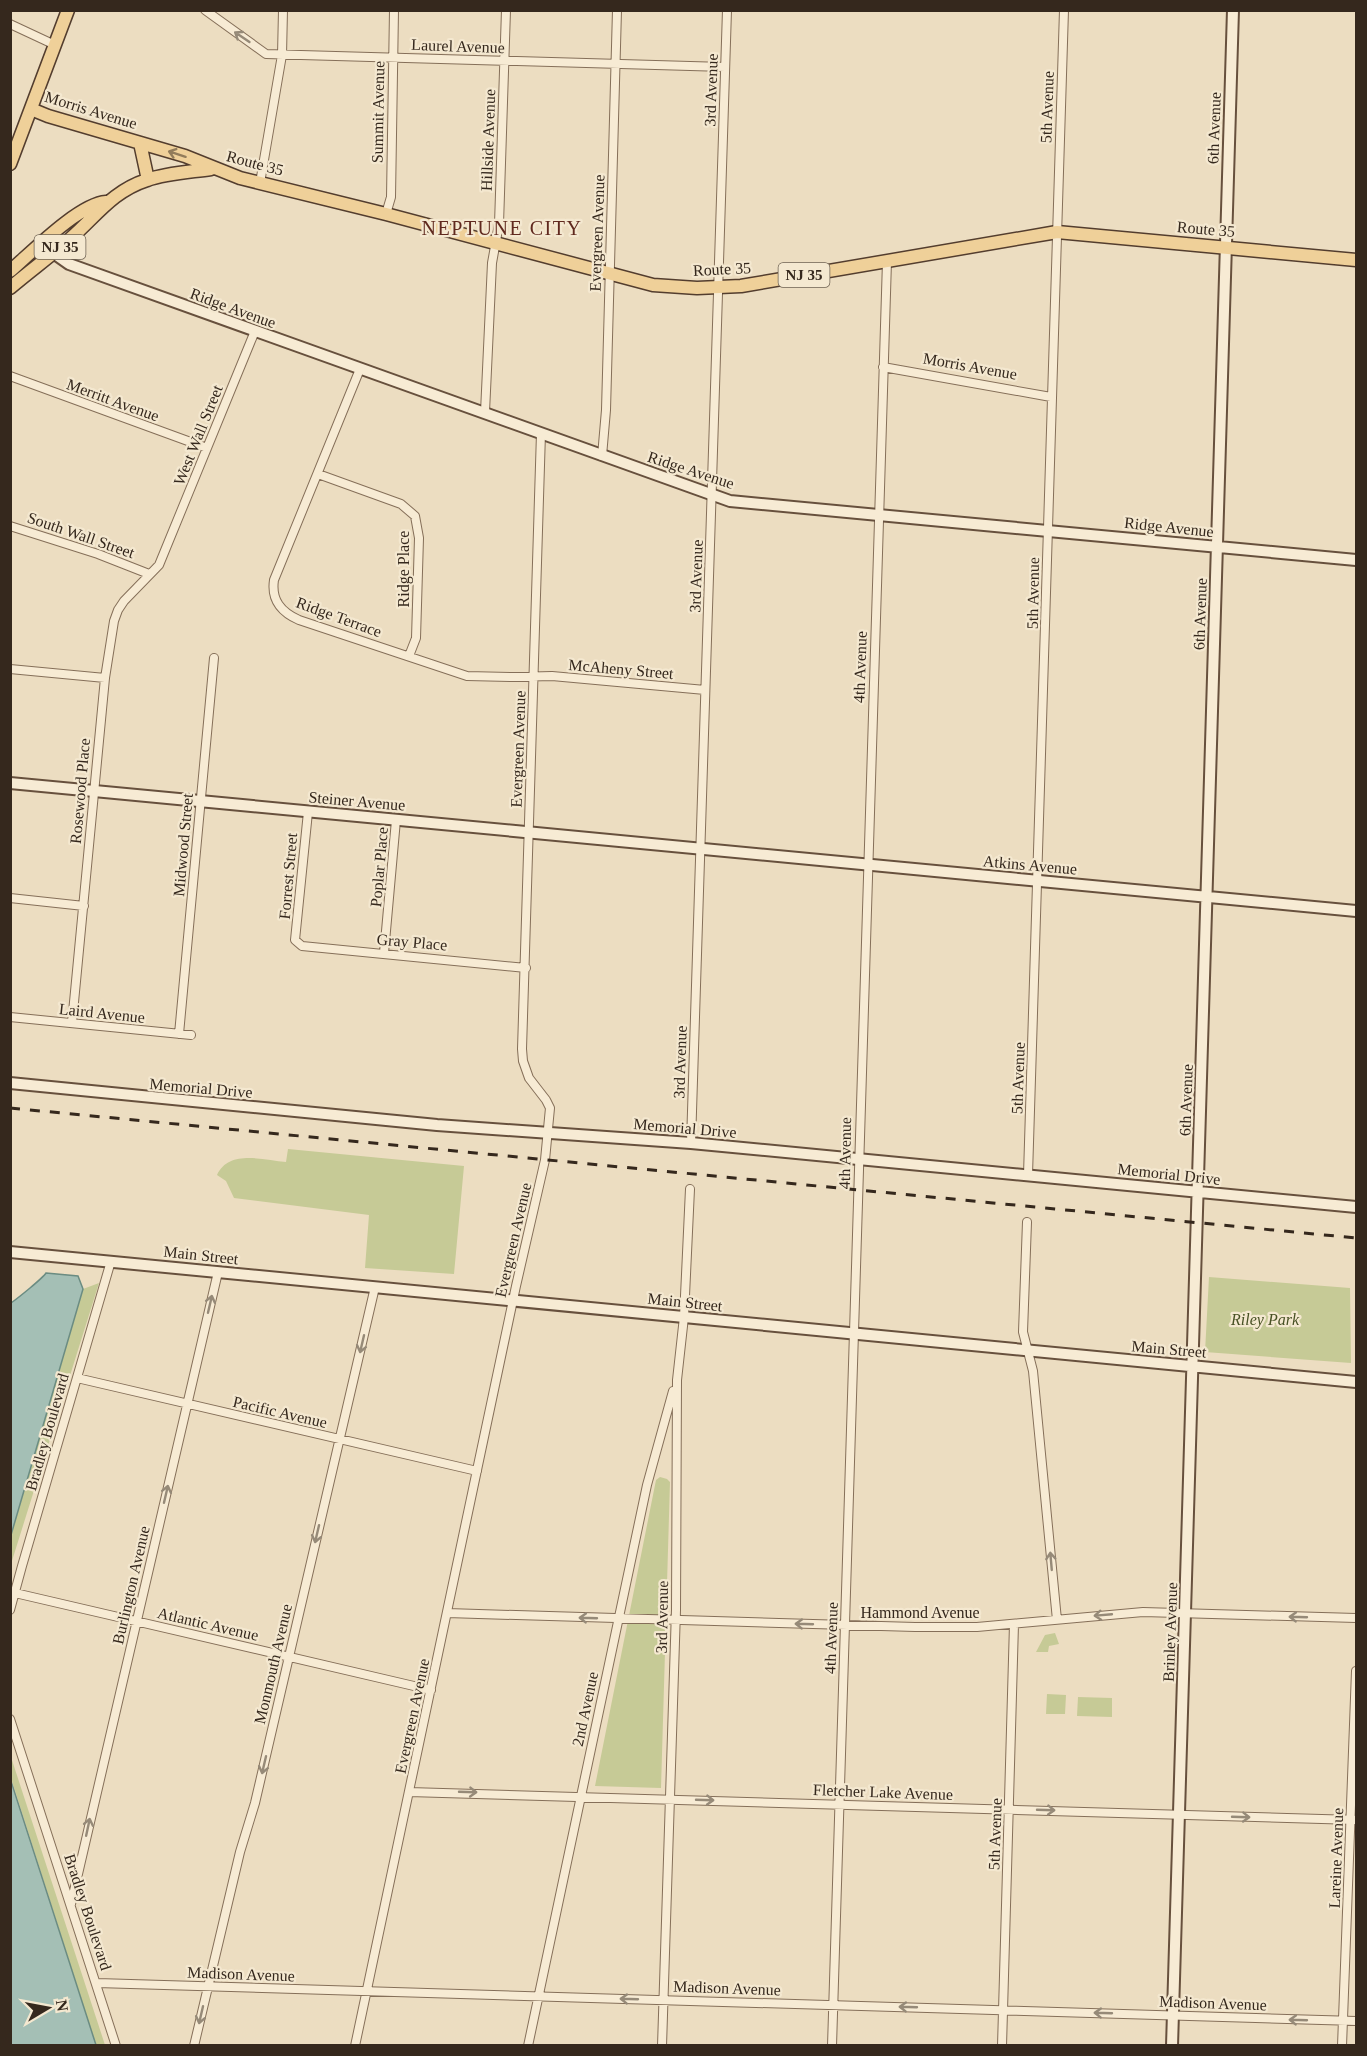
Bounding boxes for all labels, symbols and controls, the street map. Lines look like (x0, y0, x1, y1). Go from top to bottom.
one-way arrow (234, 31, 250, 43)
street label: Laurel Avenue (411, 36, 505, 56)
street label: 3rd Avenue (701, 53, 721, 127)
street label: Summit Avenue (369, 61, 387, 163)
street label: 5th Avenue (1037, 71, 1057, 143)
street label: Morris Avenue (43, 88, 139, 132)
street label: Hillside Avenue (478, 89, 498, 191)
street label: 6th Avenue (1204, 92, 1224, 164)
street label: Route 35 (225, 147, 285, 179)
one-way arrow (168, 148, 187, 159)
street label: Evergreen Avenue (586, 174, 609, 292)
district label: NEPTUNE CITY (422, 217, 582, 239)
street label: Route 35 (1176, 218, 1236, 240)
road number: NJ 35 (34, 235, 86, 259)
street label: Route 35 (692, 259, 752, 279)
road number: NJ 35 (778, 263, 830, 287)
street label: Ridge Avenue (188, 285, 278, 332)
street label: Morris Avenue (922, 349, 1018, 383)
street label: Merritt Avenue (65, 375, 161, 425)
street label: West Wall Street (170, 382, 226, 488)
street label: Ridge Avenue (645, 448, 736, 493)
street label: South Wall Street (25, 509, 137, 561)
street label: Ridge Avenue (1123, 514, 1215, 541)
street label: Ridge Place (395, 531, 413, 607)
street label: 3rd Avenue (686, 539, 706, 613)
street label: 5th Avenue (1024, 557, 1042, 629)
street label: 6th Avenue (1190, 578, 1210, 650)
street label: Ridge Terrace (294, 594, 384, 641)
street label: 4th Avenue (850, 631, 870, 703)
street label: McAheny Street (568, 656, 675, 683)
street label: Evergreen Avenue (507, 690, 530, 808)
street label: Rosewood Place (67, 737, 93, 845)
street label: Steiner Avenue (308, 788, 406, 814)
street label: Midwood Street (170, 792, 196, 897)
street label: Poplar Place (367, 826, 392, 908)
street label: Forrest Street (276, 832, 300, 920)
street label: Atkins Avenue (982, 852, 1078, 878)
street label: Gray Place (376, 930, 448, 955)
street label: Laird Avenue (58, 1000, 146, 1026)
street label: 3rd Avenue (670, 1025, 690, 1099)
street label: 5th Avenue (1008, 1042, 1028, 1114)
street label: 6th Avenue (1176, 1064, 1196, 1136)
street label: Memorial Drive (149, 1075, 253, 1101)
street label: Memorial Drive (633, 1115, 737, 1141)
street label: 4th Avenue (836, 1117, 854, 1189)
street label: Memorial Drive (1117, 1160, 1221, 1188)
street label: Evergreen Avenue (492, 1181, 535, 1299)
street label: Main Street (163, 1243, 240, 1267)
street label: Main Street (647, 1290, 724, 1314)
one-way arrow (205, 1295, 217, 1314)
park label: Riley Park (1230, 1311, 1300, 1329)
one-way arrow (356, 1334, 367, 1353)
street label: Main Street (1131, 1337, 1208, 1361)
street label: Bradley Boulevard (22, 1371, 73, 1493)
street label: Pacific Avenue (231, 1393, 329, 1431)
one-way arrow (161, 1485, 173, 1504)
one-way arrow (311, 1523, 322, 1543)
street label: Burlington Avenue (109, 1524, 154, 1646)
one-way arrow (1045, 1552, 1056, 1572)
street label: 3rd Avenue (653, 1580, 671, 1654)
street label: Brinley Avenue (1160, 1582, 1181, 1682)
street label: Monmouth Avenue (251, 1602, 295, 1726)
street label: 4th Avenue (821, 1602, 841, 1674)
street label: Atlantic Avenue (156, 1604, 260, 1644)
street label: Hammond Avenue (860, 1604, 980, 1621)
one-way arrow (1094, 1610, 1114, 1621)
one-way arrow (1289, 1611, 1309, 1622)
one-way arrow (578, 1612, 598, 1623)
one-way arrow (794, 1618, 814, 1630)
street label: Evergreen Avenue (392, 1657, 433, 1775)
street label: 2nd Avenue (569, 1670, 601, 1748)
one-way arrow (257, 1755, 269, 1774)
street label: Fletcher Lake Avenue (813, 1781, 953, 1803)
one-way arrow (457, 1786, 477, 1798)
one-way arrow (694, 1794, 714, 1805)
street label: 5th Avenue (985, 1798, 1005, 1870)
one-way arrow (1036, 1805, 1056, 1816)
street label: Lareine Avenue (1326, 1807, 1346, 1909)
one-way arrow (1231, 1811, 1251, 1822)
one-way arrow (83, 1818, 95, 1837)
street label: Bradley Boulevard (60, 1852, 115, 1973)
street label: Madison Avenue (187, 1964, 295, 1984)
north arrow (18, 1978, 78, 2038)
street label: Madison Avenue (673, 1978, 781, 1998)
one-way arrow (620, 1993, 640, 2005)
street label: Madison Avenue (1159, 1993, 1267, 2013)
text: N (53, 1998, 72, 2013)
one-way arrow (899, 2001, 919, 2013)
one-way arrow (195, 2005, 207, 2024)
one-way arrow (1094, 2007, 1114, 2019)
one-way arrow (1289, 2014, 1309, 2025)

